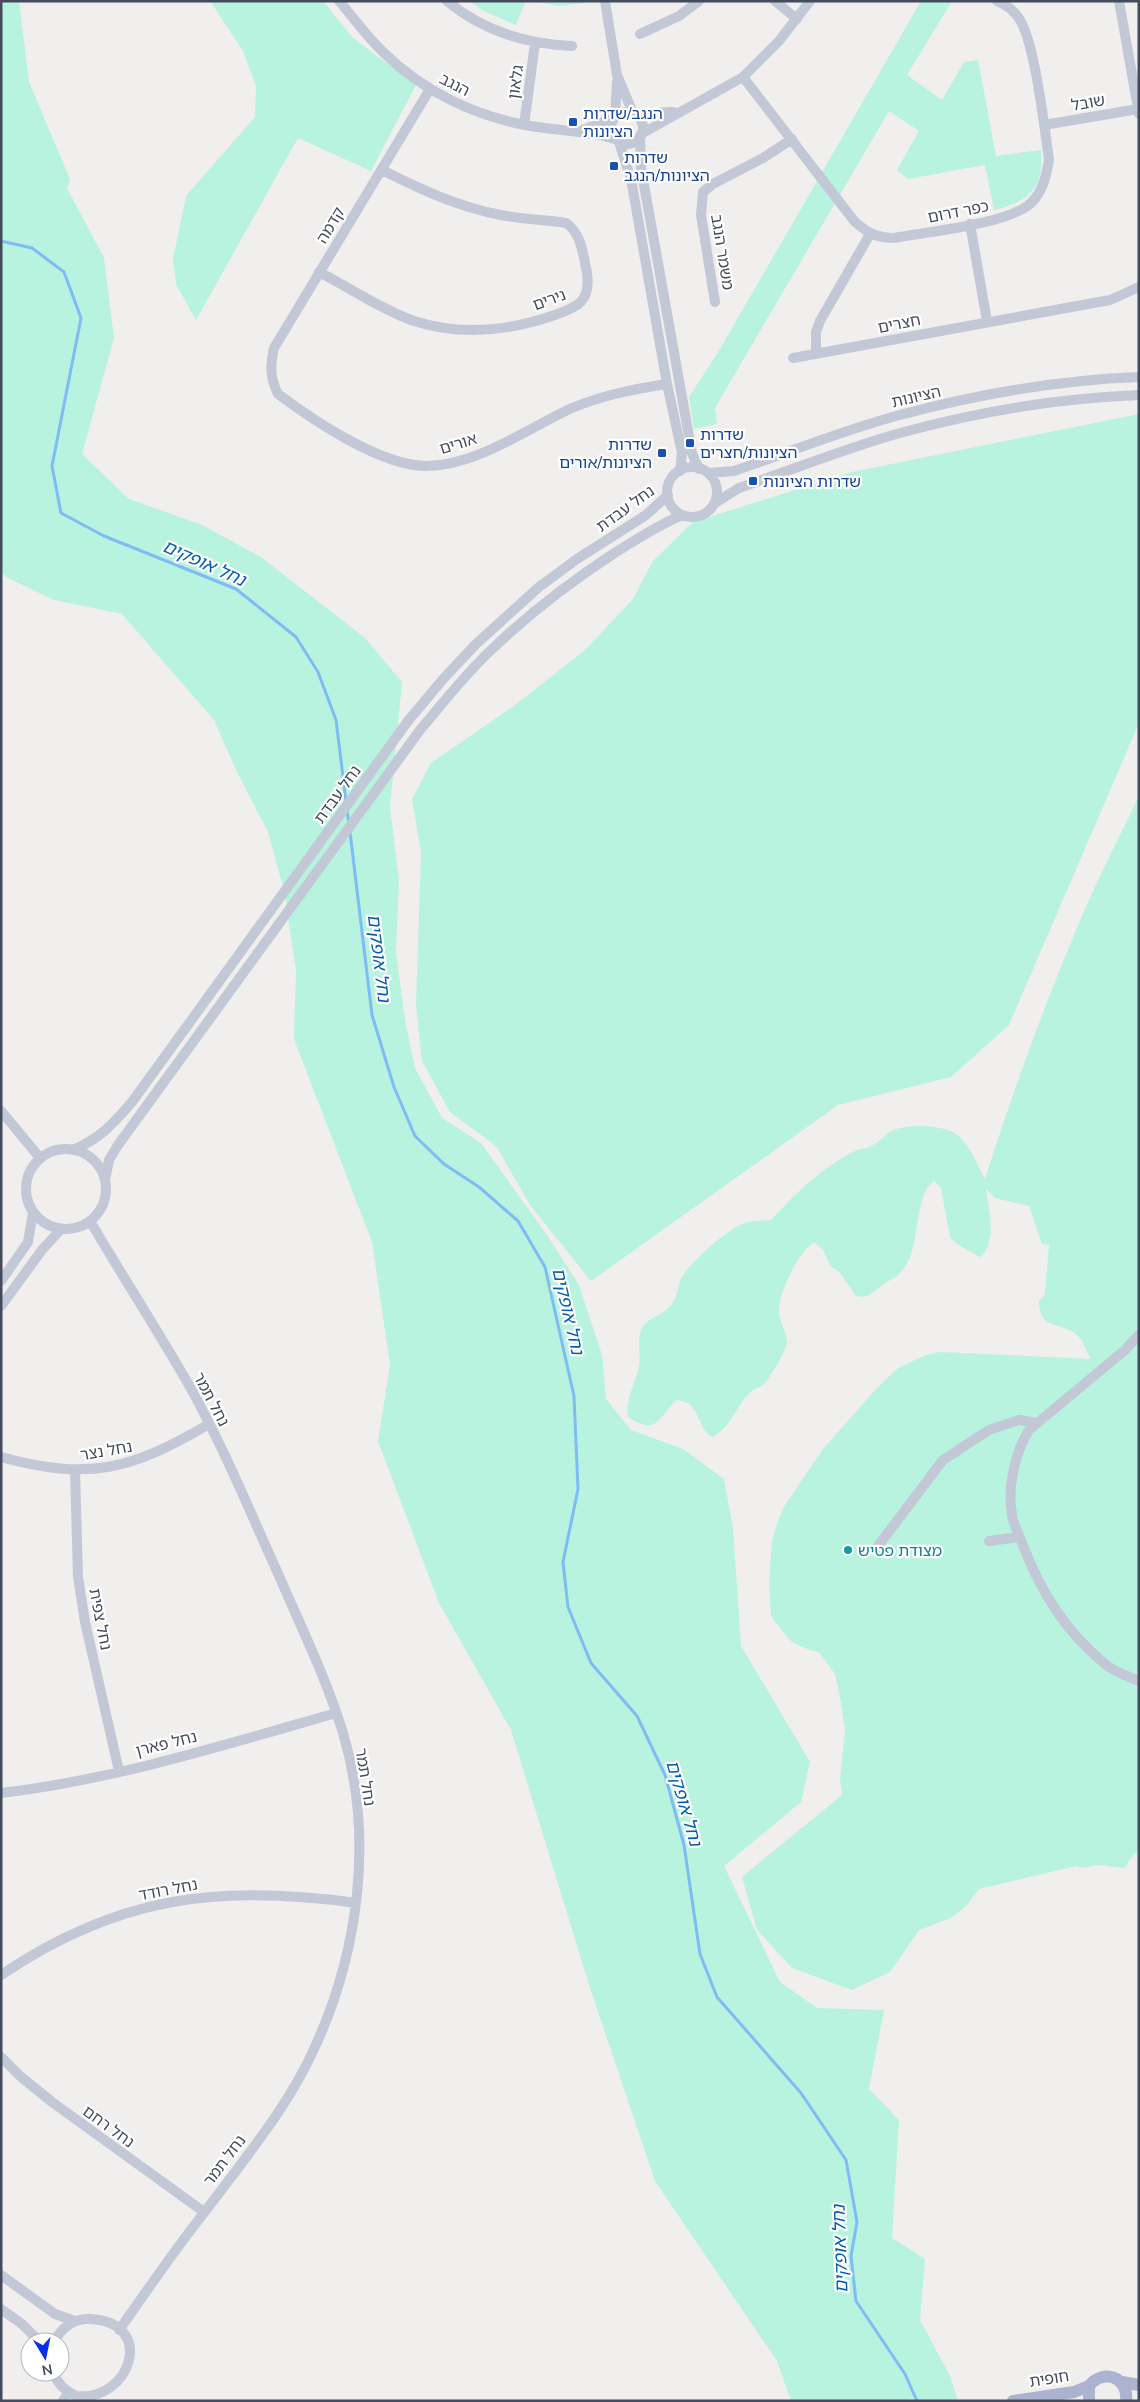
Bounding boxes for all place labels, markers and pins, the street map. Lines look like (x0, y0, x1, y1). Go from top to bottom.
place label: הנגב/שדרות הציונות (583, 103, 663, 143)
marker: הנגב/שדרות הציונות (567, 116, 579, 128)
place label: שדרות הציונות/הנגב (624, 147, 710, 187)
marker: שדרות הציונות/הנגב (608, 160, 620, 172)
place label: שדרות הציונות/חצרים (700, 424, 798, 464)
place label: שדרות הציונות/אורים (559, 434, 652, 474)
marker: שדרות הציונות/חצרים (684, 437, 696, 449)
marker: שדרות הציונות/אורים (656, 447, 668, 459)
place label: שדרות הציונות (763, 471, 861, 493)
marker: שדרות הציונות (747, 475, 759, 487)
place label: מצודת פטיש (858, 1540, 942, 1562)
marker: מצודת פטיש (842, 1544, 854, 1556)

